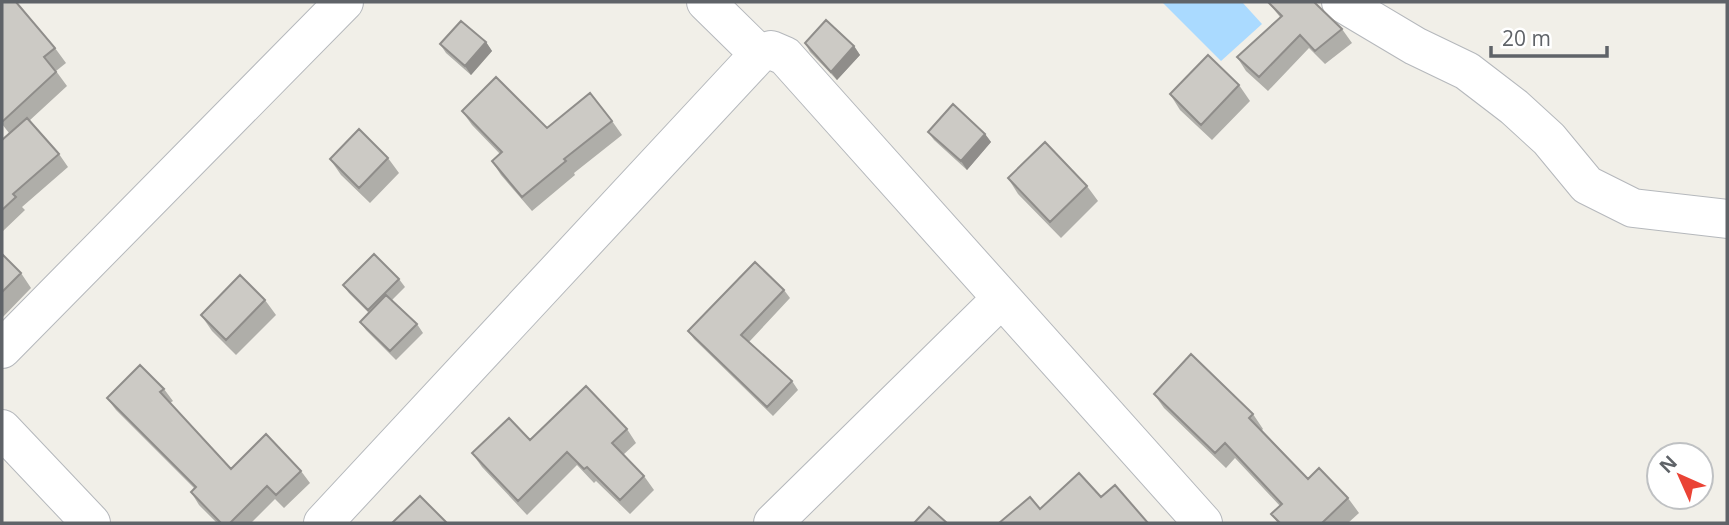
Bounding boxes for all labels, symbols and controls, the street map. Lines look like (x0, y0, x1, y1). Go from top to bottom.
scale bar (1491, 14, 1606, 58)
text: 20 m (1502, 24, 1551, 52)
north arrow (1645, 441, 1715, 511)
text: N (1653, 449, 1683, 479)

